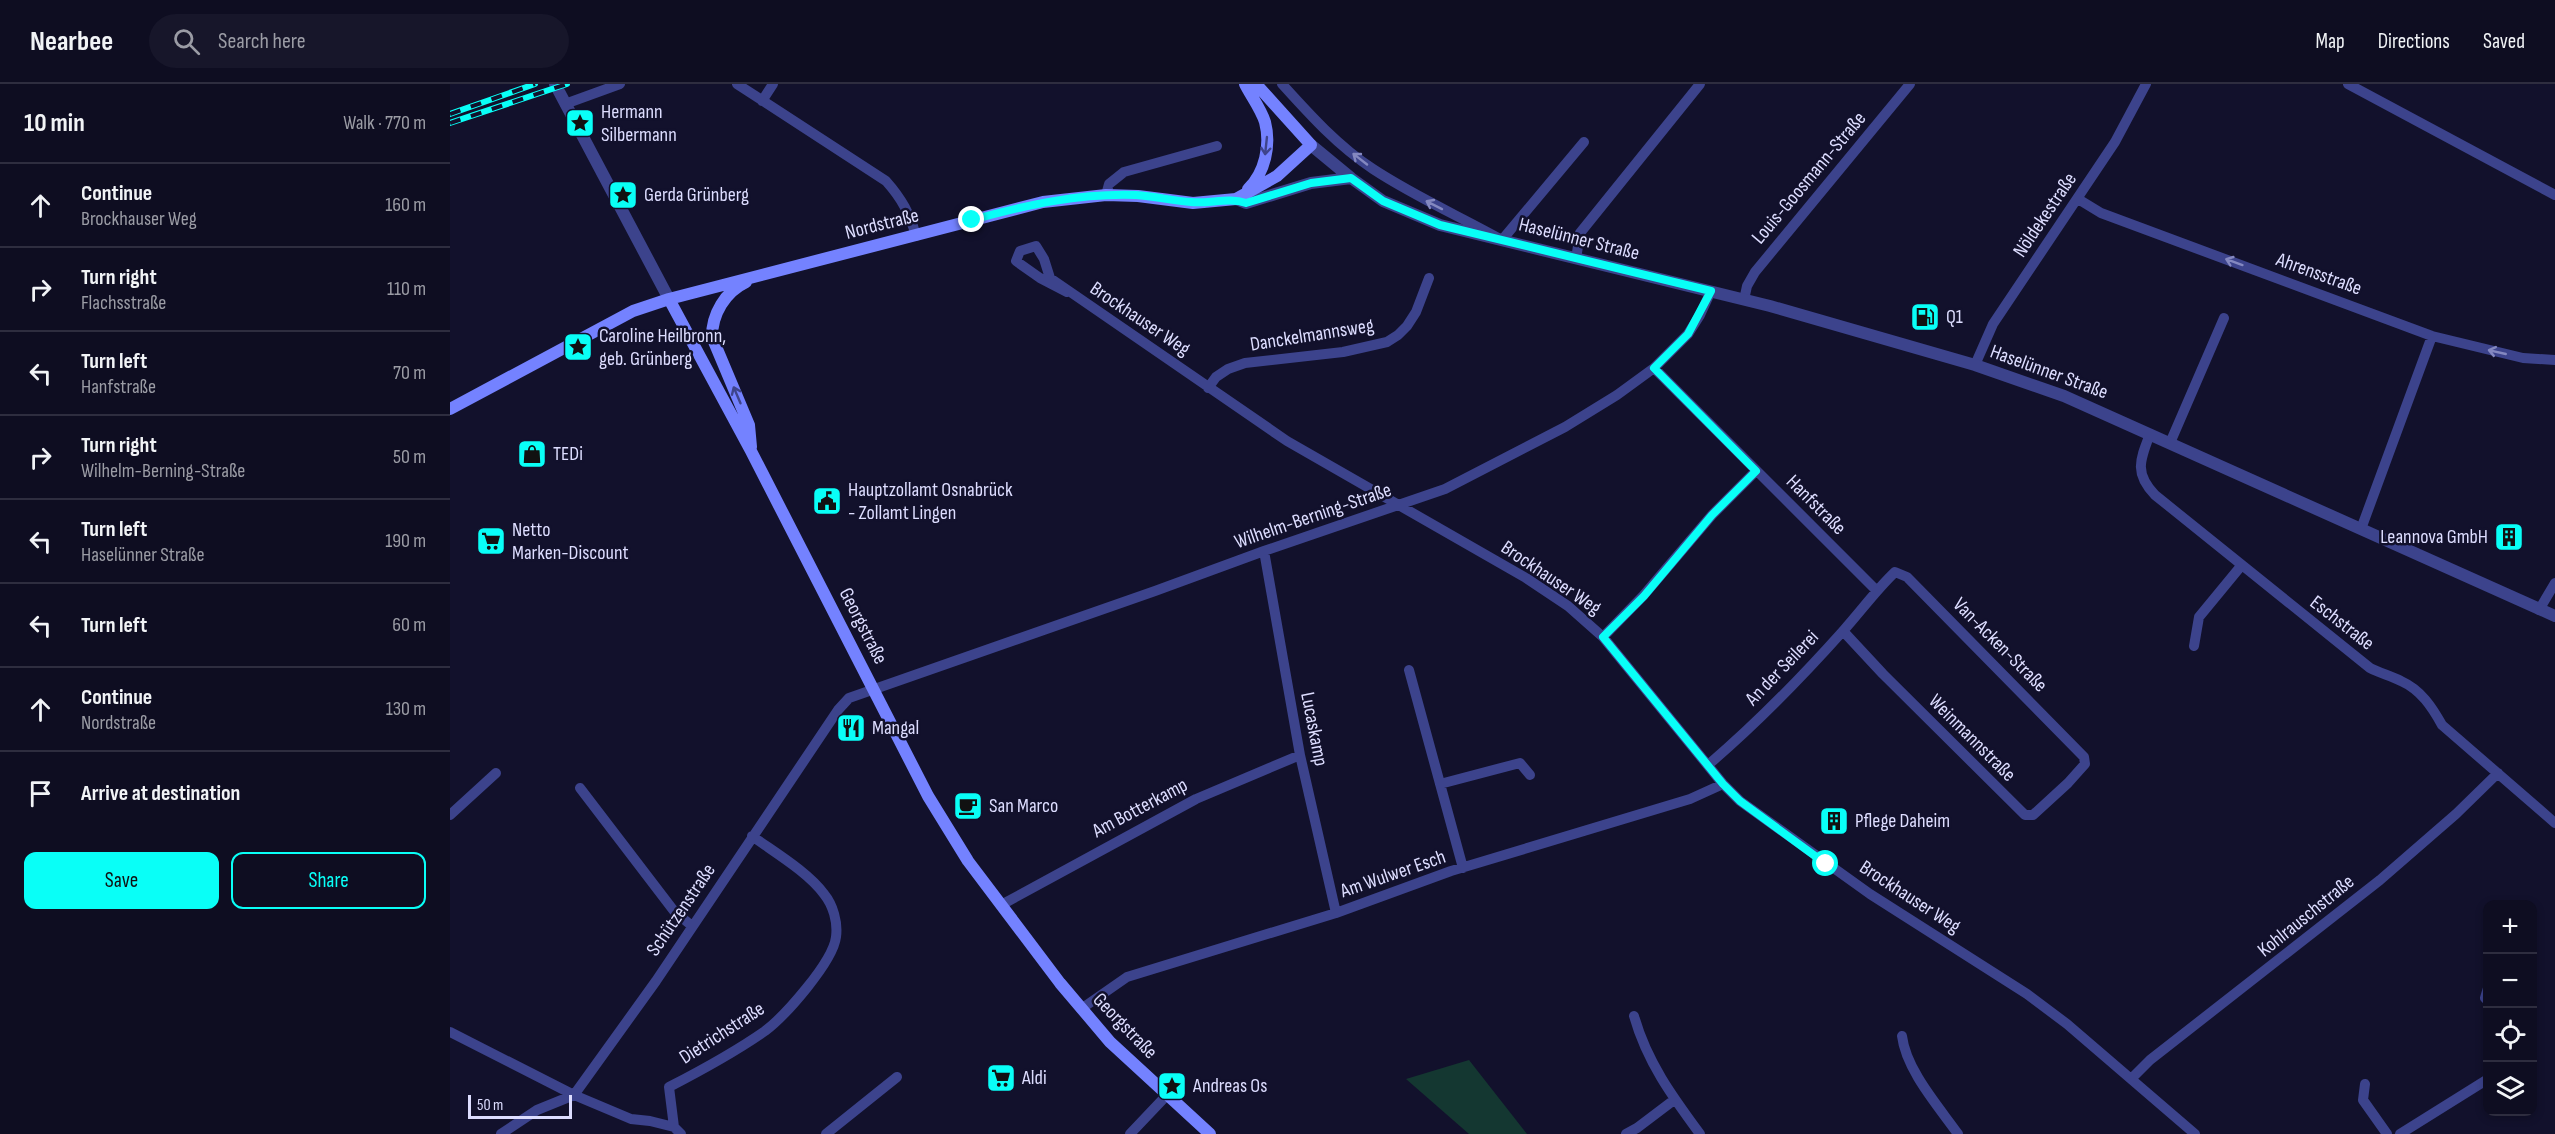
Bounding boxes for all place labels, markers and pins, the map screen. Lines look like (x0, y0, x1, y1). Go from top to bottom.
place label: Hermann Silbermann (601, 100, 677, 147)
place icon: Hermann Silbermann (564, 107, 596, 139)
place icon: Gerda Grünberg (607, 179, 639, 211)
place label: Gerda Grünberg (644, 183, 749, 207)
fuel station icon: Q1 (1909, 301, 1941, 333)
place label: Q1 (1946, 305, 1963, 329)
place label: Caroline Heilbronn, geb. Grünberg (599, 324, 726, 371)
place icon: Caroline Heilbronn, geb. Grünberg (562, 331, 594, 363)
shop icon: TEDi (516, 438, 548, 470)
place label: TEDi (553, 442, 583, 466)
place label: Hauptzollamt Osnabrück - Zollamt Lingen (848, 478, 1013, 525)
public building icon: Hauptzollamt Osnabrück - Zollamt Lingen (811, 485, 843, 517)
place label: Netto Marken-Discount (512, 518, 629, 565)
building icon: Leannova GmbH (2493, 521, 2525, 553)
supermarket icon: Netto Marken-Discount (475, 525, 507, 557)
place label: Leannova GmbH (2380, 525, 2488, 549)
restaurant icon: Mangal (835, 712, 867, 744)
place label: Mangal (872, 716, 919, 740)
cafe icon: San Marco (952, 790, 984, 822)
place label: San Marco (989, 794, 1058, 818)
building icon: Pflege Daheim (1818, 805, 1850, 837)
place label: Pflege Daheim (1855, 809, 1950, 833)
supermarket icon: Aldi (985, 1062, 1017, 1094)
place label: Aldi (1021, 1066, 1047, 1090)
place icon: Andreas Os (1156, 1070, 1188, 1102)
place label: Andreas Os (1192, 1074, 1267, 1098)

